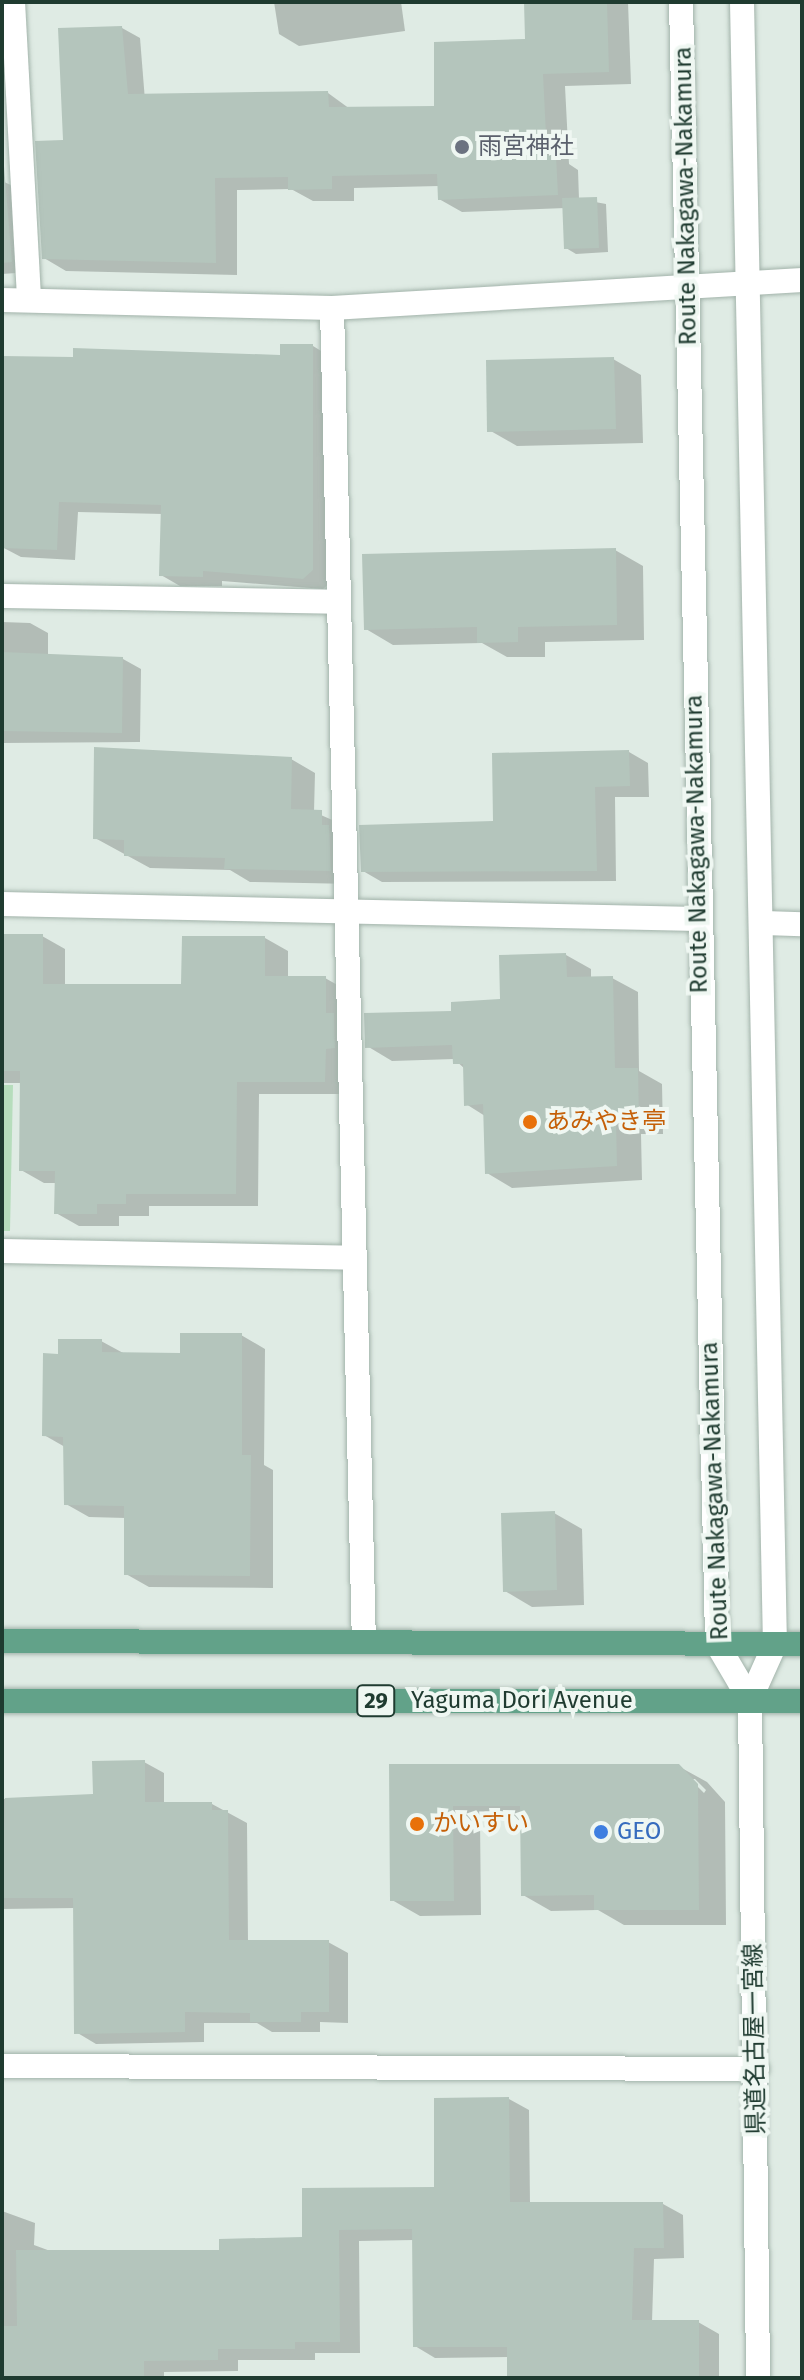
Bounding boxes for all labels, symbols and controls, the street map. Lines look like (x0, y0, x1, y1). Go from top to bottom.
street label: Route Nakagawa-Nakamura (669, 46, 703, 346)
place label: 雨宮神社 (478, 133, 574, 161)
marker: 雨宮神社 (453, 138, 471, 156)
street label: Route Nakagawa-Nakamura (680, 694, 714, 994)
place label: あみやき亭 (546, 1108, 666, 1136)
marker: あみやき亭 (521, 1113, 539, 1131)
street label: Route Nakagawa-Nakamura (695, 1341, 735, 1641)
road number: 29 (356, 1683, 396, 1719)
street label: Yaguma Dori Avenue (411, 1687, 633, 1715)
place label: かいすい (433, 1810, 529, 1838)
marker: かいすい (408, 1815, 426, 1833)
place label: GEO (617, 1818, 661, 1846)
marker: GEO (592, 1823, 610, 1841)
street label: 県道名古屋一宮線 (739, 1943, 771, 2135)

